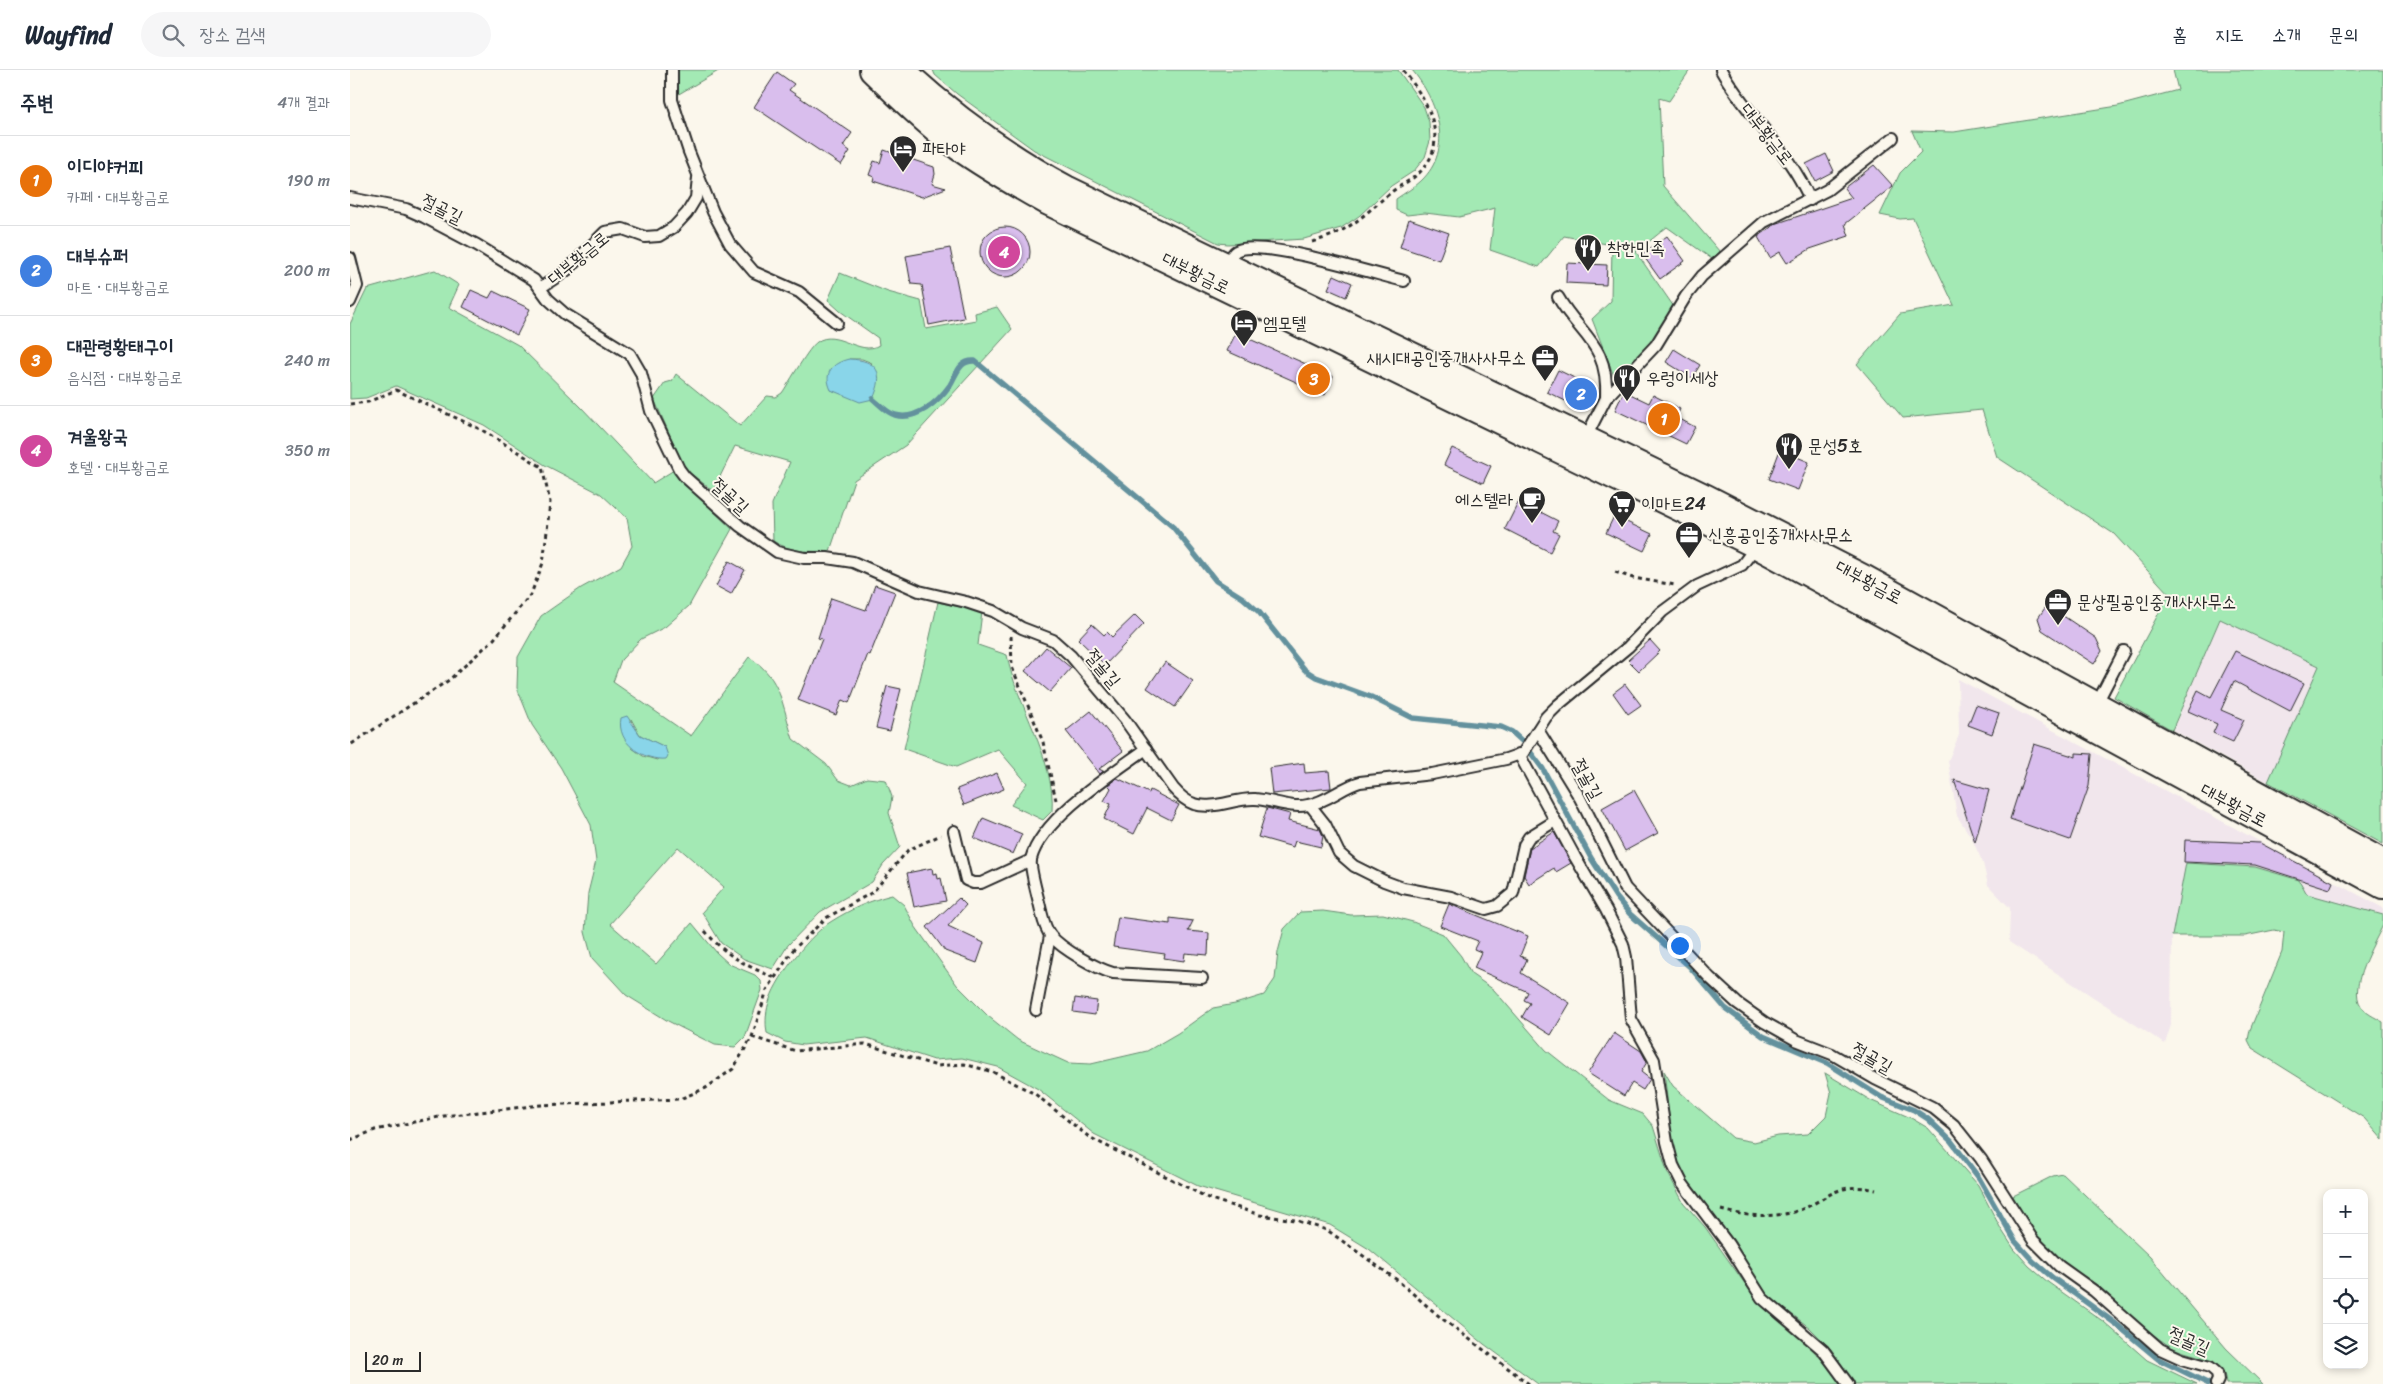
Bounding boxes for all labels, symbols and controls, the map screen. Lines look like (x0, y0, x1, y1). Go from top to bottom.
search box (141, 12, 491, 57)
text: Wayfind (25, 14, 111, 56)
text: 장소 검색 (199, 18, 265, 51)
text: 홈 (2173, 19, 2187, 51)
text: 지도 (2215, 19, 2244, 51)
text: 소개 (2272, 19, 2301, 51)
text: 문의 (2329, 19, 2358, 51)
icon: search (159, 21, 187, 49)
text: 주변 (20, 84, 54, 122)
text: 4개 결과 (277, 88, 330, 117)
street label: 대부황금로 (1732, 96, 1802, 172)
place label: 파타야 (922, 133, 966, 165)
hotel icon: 파타야 (888, 134, 918, 173)
text: 이디야커피 (67, 150, 143, 183)
text: 1 (33, 166, 39, 195)
text: 190 m (287, 166, 330, 195)
text: 카페 · 대부황금로 (67, 183, 170, 212)
street label: 절골길 (415, 185, 469, 233)
street label: 대부황금로 (540, 223, 616, 293)
place label: 착한민족 (1607, 232, 1665, 264)
pin: 4 (988, 233, 1020, 271)
restaurant icon: 착한민족 (1573, 233, 1603, 272)
text: 대부슈퍼 (67, 240, 128, 273)
street label: 대부황금로 (1156, 243, 1236, 303)
text: 2 (31, 256, 41, 285)
text: 200 m (284, 256, 330, 285)
text: 마트 · 대부황금로 (67, 273, 170, 302)
place label: 엠모텔 (1263, 307, 1306, 339)
hotel icon: 엠모텔 (1229, 308, 1259, 347)
text: 대관령황태구이 (67, 330, 174, 363)
place label: 새시대공인중개사사무소 (1367, 342, 1526, 374)
office icon: 새시대공인중개사사무소 (1530, 343, 1560, 382)
text: 3 (32, 346, 40, 375)
text: 240 m (284, 346, 330, 375)
pin: 3 (1298, 360, 1330, 398)
place label: 우렁이세상 (1646, 362, 1719, 394)
text: 음식점 · 대부황금로 (67, 363, 183, 392)
restaurant icon: 우렁이세상 (1612, 363, 1642, 402)
pin: 2 (1565, 375, 1597, 413)
pin: 1 (1648, 400, 1680, 438)
text: 겨울왕국 (67, 420, 128, 453)
place label: 문성5호 (1808, 430, 1862, 462)
restaurant icon: 문성5호 (1774, 431, 1804, 470)
text: 4 (31, 436, 41, 465)
text: 350 m (285, 436, 330, 465)
text: 호텔 · 대부황금로 (67, 453, 170, 482)
street label: 절골길 (703, 470, 757, 523)
place label: 에스텔라 (1455, 484, 1514, 516)
cafe icon: 에스텔라 (1517, 485, 1547, 524)
place label: 이마트24 (1641, 488, 1706, 520)
supermarket icon: 이마트24 (1607, 489, 1637, 528)
place label: 신흥공인중개사사무소 (1708, 519, 1853, 551)
office icon: 신흥공인중개사사무소 (1674, 520, 1704, 559)
street label: 대부황금로 (1830, 551, 1908, 613)
place label: 문상필공인중개사사무소 (2077, 586, 2236, 618)
office icon: 문상필공인중개사사무소 (2043, 587, 2073, 626)
street label: 절골길 (1077, 641, 1130, 695)
street label: 절골길 (1562, 752, 1612, 806)
street label: 대부황금로 (2195, 774, 2273, 836)
your location (1667, 933, 1693, 959)
street label: 절골길 (1845, 1033, 1899, 1083)
map controls (2323, 1189, 2368, 1369)
button: + (2323, 1189, 2368, 1234)
button: − (2323, 1234, 2368, 1279)
button: locate (2323, 1279, 2368, 1324)
street label: 절골길 (2163, 1318, 2216, 1364)
button: layers (2323, 1324, 2368, 1369)
text: 20 m (372, 1348, 403, 1373)
scale bar (365, 1349, 421, 1372)

